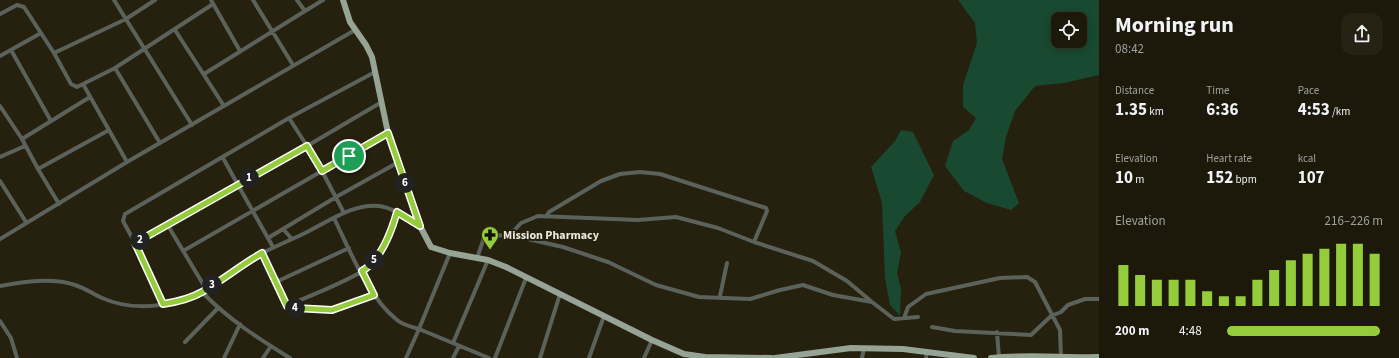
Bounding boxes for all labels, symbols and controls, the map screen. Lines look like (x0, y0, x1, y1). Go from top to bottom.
text: Morning run (1115, 9, 1234, 41)
map controls (1051, 12, 1087, 48)
button: locate (1051, 12, 1087, 48)
button: share (1341, 13, 1383, 55)
text: 08:42 (1115, 40, 1144, 58)
text: Distance (1115, 83, 1154, 98)
text: Time (1206, 83, 1230, 98)
text: Pace (1298, 83, 1319, 98)
text: 1.35 (1115, 98, 1147, 122)
text: 6:36 (1206, 98, 1238, 122)
text: 4:53 (1298, 98, 1330, 122)
text: km (1147, 104, 1164, 119)
text: /km (1330, 104, 1350, 119)
pin (332, 139, 366, 173)
icon: arrive (338, 145, 360, 167)
text: Elevation (1115, 151, 1158, 166)
text: Heart rate (1206, 151, 1252, 166)
text: kcal (1298, 151, 1316, 166)
text: 10 (1115, 166, 1133, 190)
text: 152 (1206, 166, 1233, 190)
text: 107 (1298, 166, 1325, 190)
pin: 1 (239, 168, 259, 188)
text: 1 (246, 170, 252, 185)
text: m (1133, 172, 1144, 187)
text: bpm (1233, 172, 1257, 187)
pin: 6 (395, 173, 415, 193)
text: 6 (402, 175, 408, 190)
text: Elevation (1115, 212, 1166, 230)
text: 216–226 m (1325, 212, 1383, 230)
pharmacy icon: Mission Pharmacy (480, 225, 500, 250)
place label: Mission Pharmacy (503, 227, 600, 244)
pin: 2 (130, 230, 150, 250)
text: 2 (137, 232, 143, 247)
pin: 5 (364, 250, 384, 270)
text: 5 (371, 252, 377, 267)
pin: 3 (202, 275, 222, 295)
text: 3 (209, 277, 215, 292)
pin: 4 (285, 298, 305, 318)
text: 4 (292, 300, 298, 315)
text: 200 m (1115, 322, 1149, 340)
text: 4:48 (1179, 322, 1202, 340)

